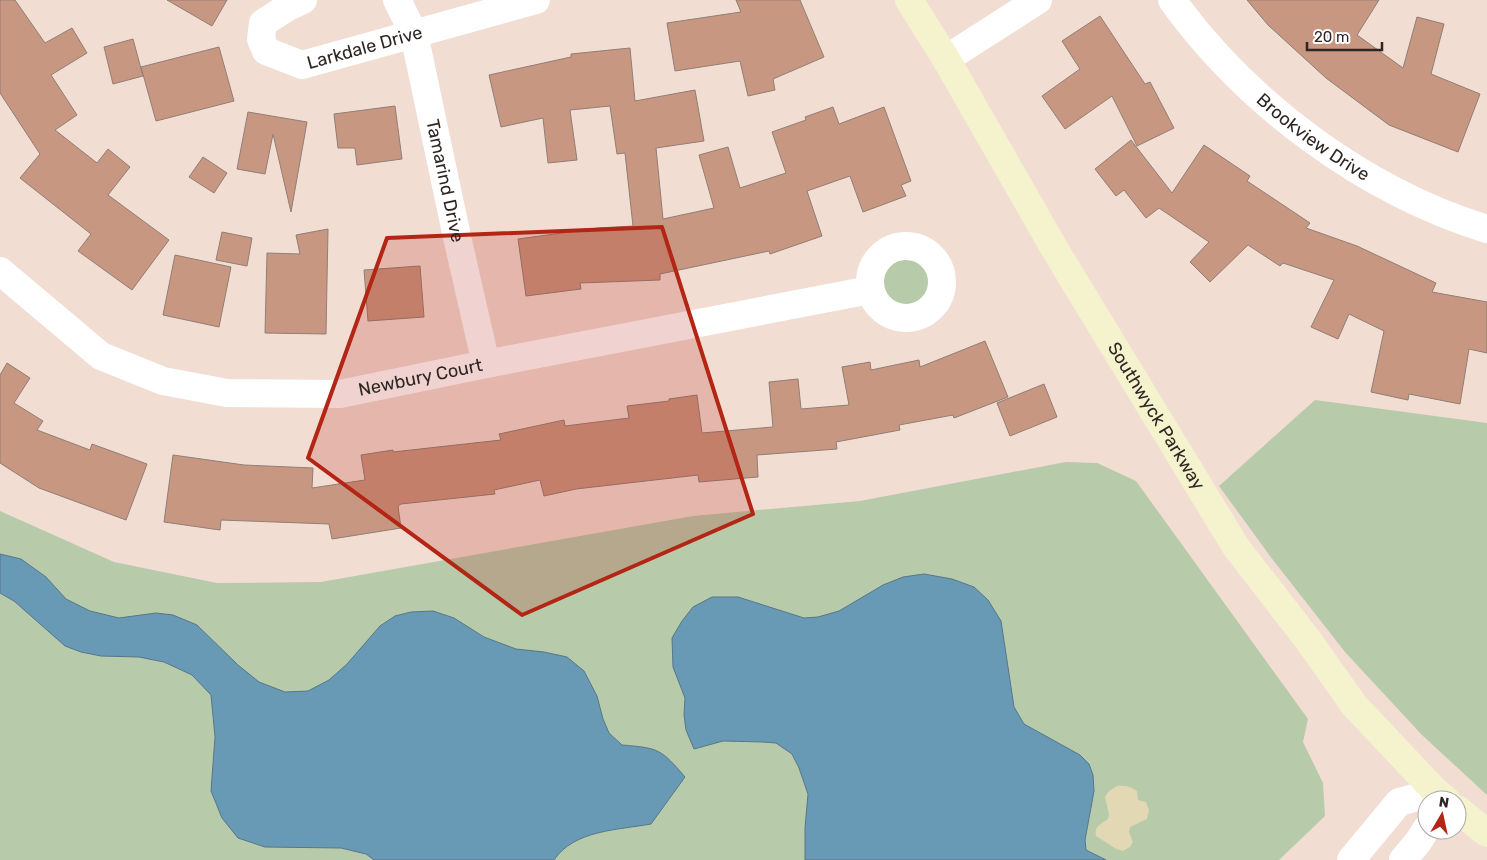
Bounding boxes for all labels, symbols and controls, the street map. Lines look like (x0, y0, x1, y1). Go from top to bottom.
scale bar (1307, 20, 1382, 52)
street label: Larkdale Drive (305, 21, 425, 74)
text: 20 m (1314, 28, 1349, 46)
street label: Brookview Drive (1252, 89, 1374, 186)
street label: Tamarind Drive (421, 117, 469, 244)
street label: Southwyck Parkway (1103, 338, 1210, 494)
street label: Newbury Court (356, 354, 484, 401)
north arrow (1417, 790, 1467, 840)
text: N (1438, 793, 1450, 812)

